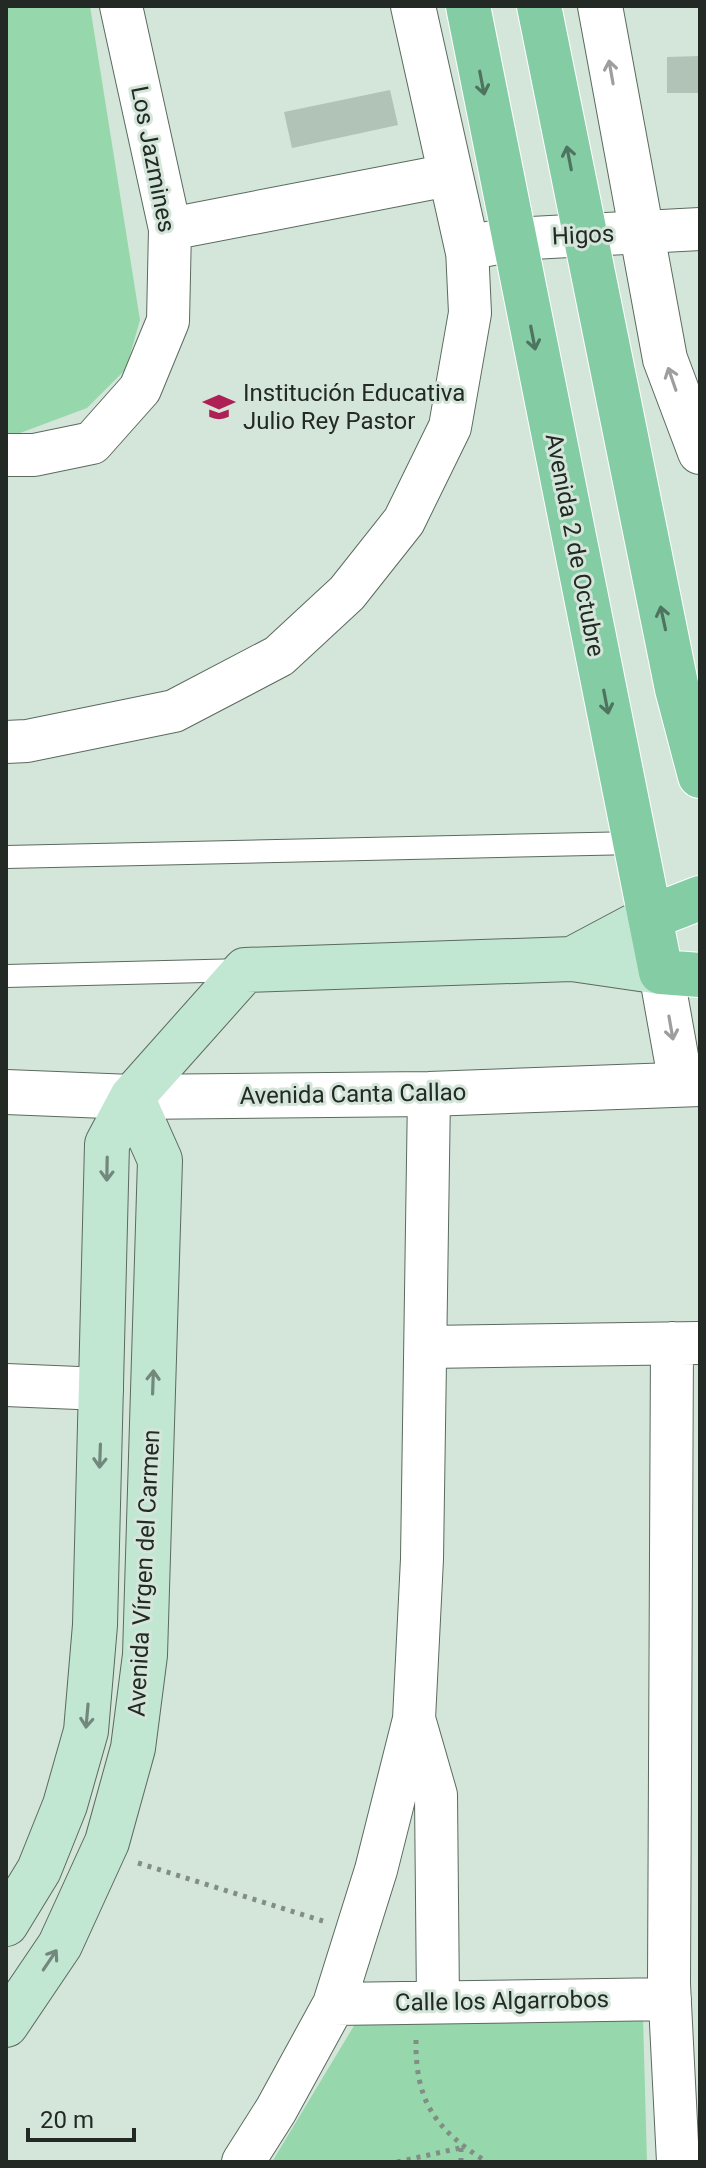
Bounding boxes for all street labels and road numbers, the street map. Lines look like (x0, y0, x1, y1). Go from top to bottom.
street label: Los Jazmines (125, 83, 181, 235)
street label: Higos (551, 219, 615, 251)
street label: Avenida 2 de Octubre (540, 431, 610, 659)
street label: Avenida Canta Callao (239, 1078, 467, 1110)
street label: Avenida Vírgen del Carmen (122, 1429, 166, 1717)
street label: Calle los Algarrobos (395, 1985, 609, 2017)

